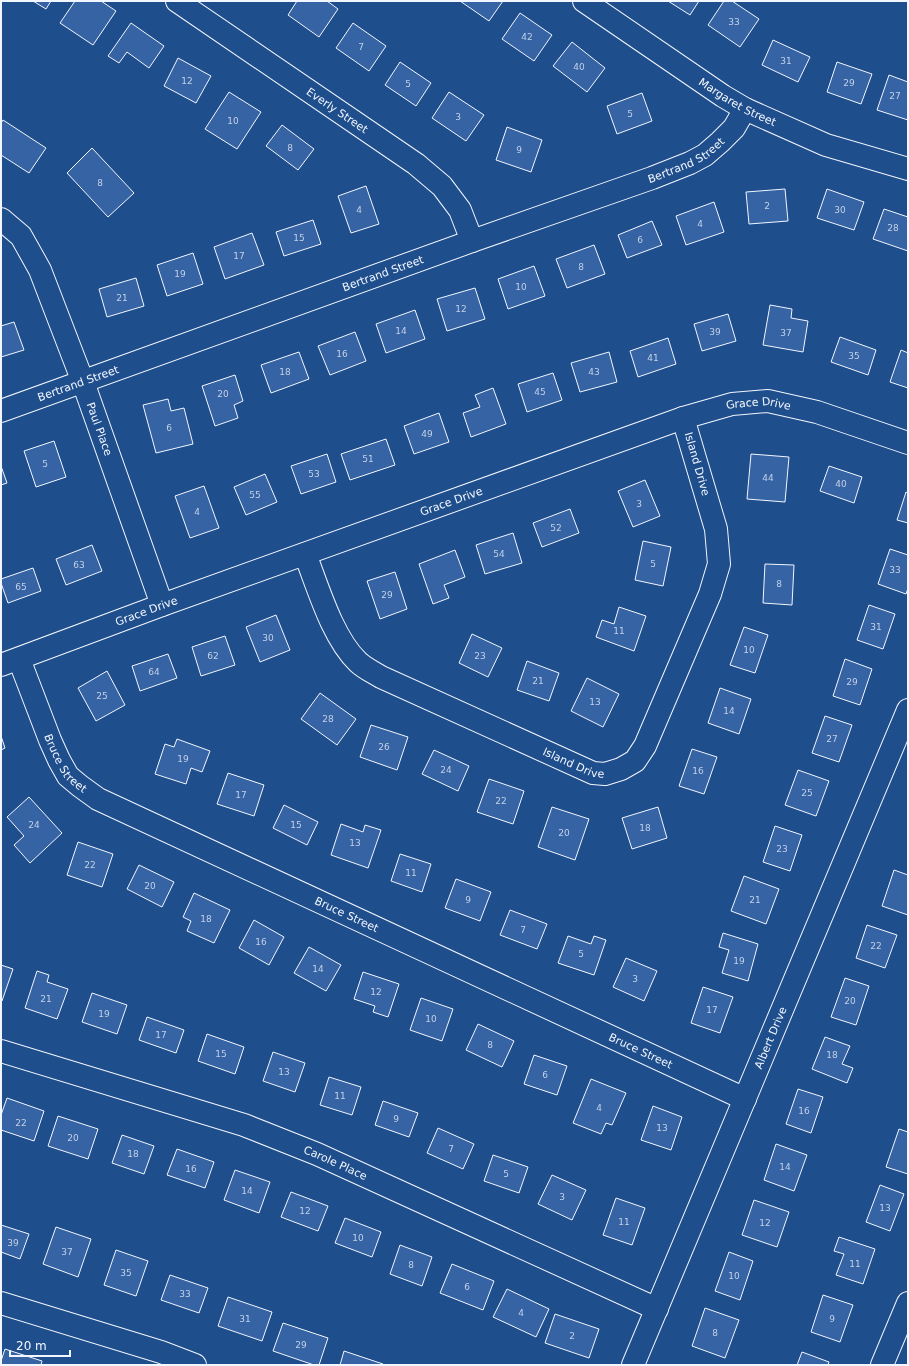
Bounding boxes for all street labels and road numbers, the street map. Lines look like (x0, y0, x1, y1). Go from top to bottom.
street label: Margaret Street (696, 75, 779, 129)
street label: Everly Street (304, 85, 371, 136)
street label: Bertrand Street (646, 134, 728, 186)
street label: Bertrand Street (341, 252, 426, 294)
street label: Bertrand Street (36, 362, 121, 404)
street label: Grace Drive (724, 394, 792, 412)
street label: Paul Place (84, 401, 115, 458)
street label: Island Drive (682, 431, 712, 498)
street label: Grace Drive (418, 484, 484, 518)
street label: Grace Drive (113, 593, 179, 628)
street label: Bruce Street (42, 732, 90, 796)
street label: Island Drive (541, 745, 605, 780)
street label: Bruce Street (313, 894, 381, 935)
street label: Albert Drive (752, 1004, 789, 1071)
street label: Bruce Street (607, 1030, 675, 1071)
street label: Carole Place (302, 1143, 369, 1183)

